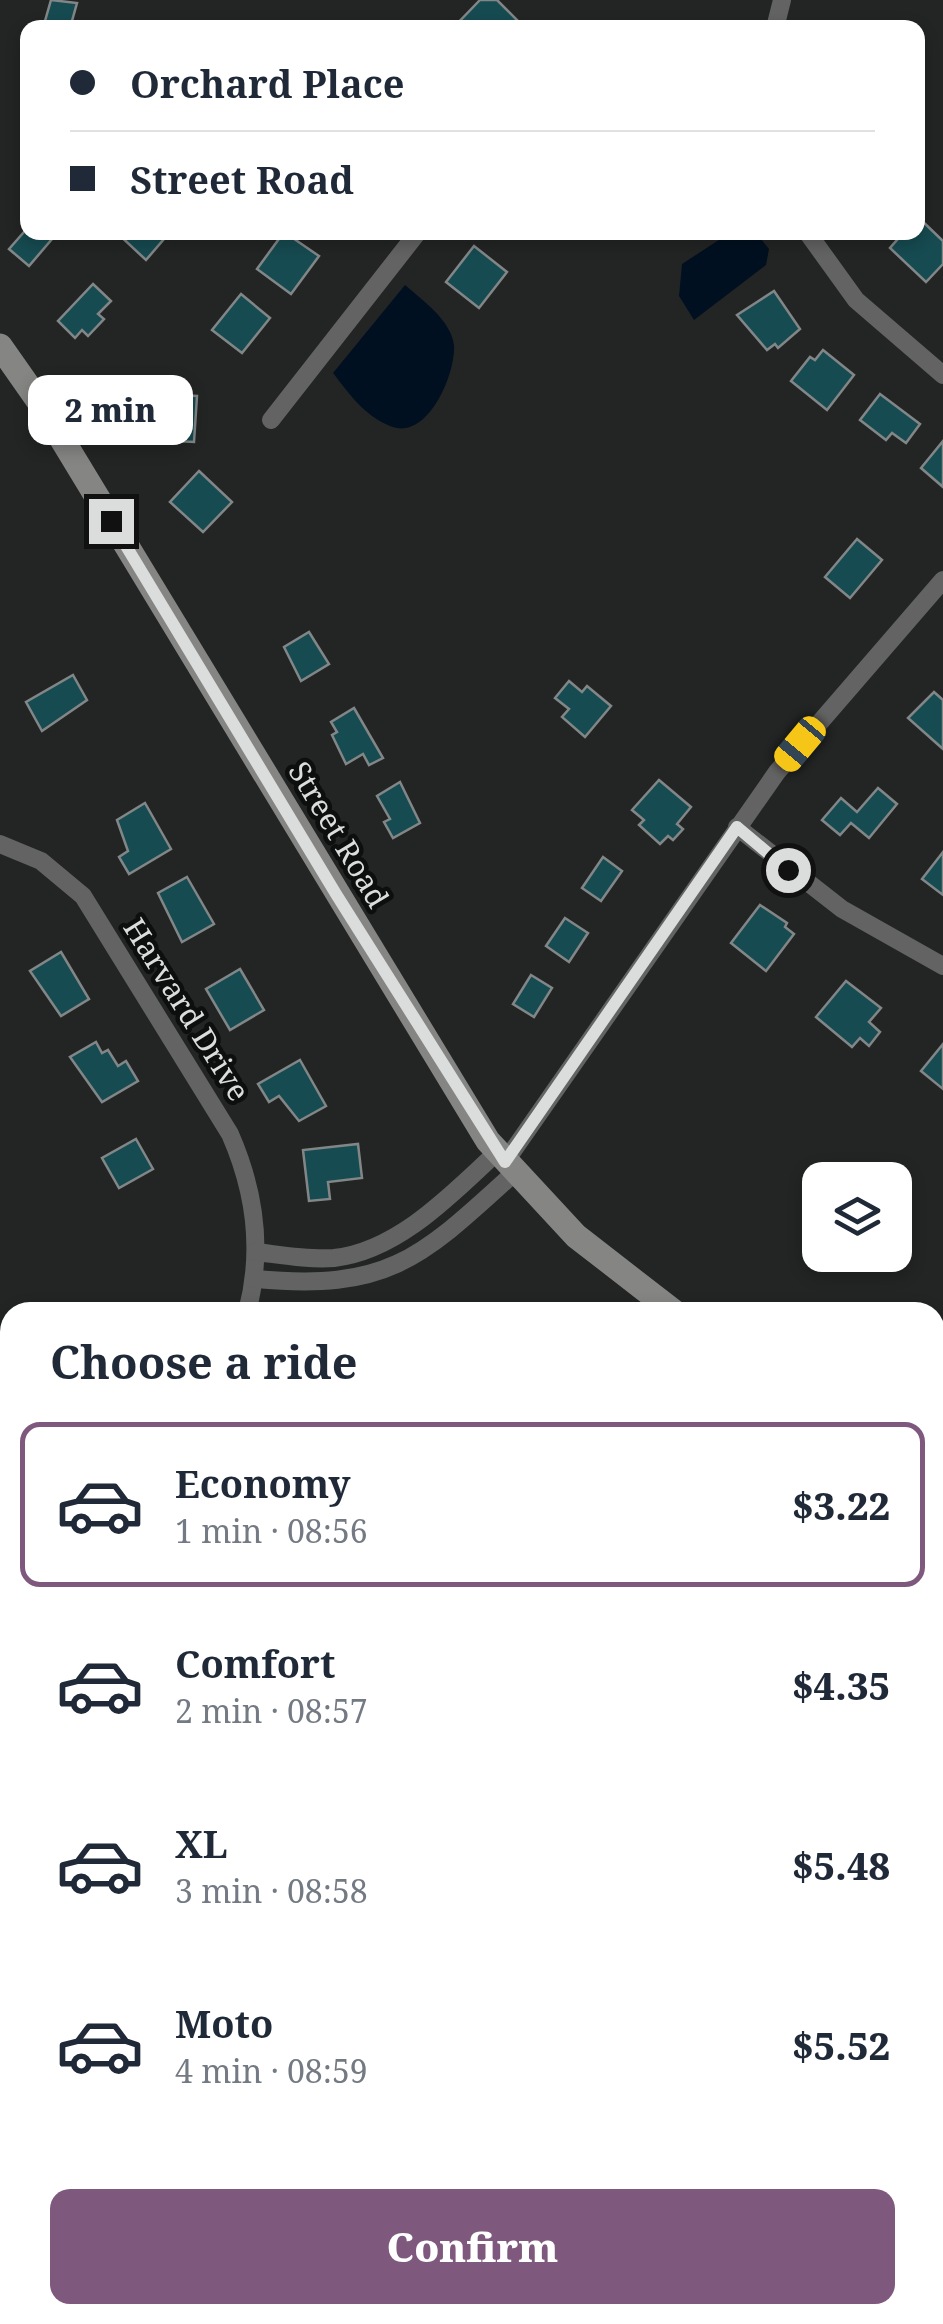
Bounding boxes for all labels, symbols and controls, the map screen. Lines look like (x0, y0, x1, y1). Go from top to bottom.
text: Orchard Place (130, 57, 405, 109)
text: Street Road (130, 153, 354, 205)
callout: 2 min (28, 376, 194, 446)
text: 2 min (65, 388, 156, 431)
route end (89, 499, 134, 544)
car (769, 711, 831, 777)
street label: Street Road (280, 753, 399, 915)
route start (766, 848, 811, 893)
street label: Harvard Drive (115, 910, 260, 1108)
map controls (802, 1162, 912, 1272)
button: layers (802, 1162, 912, 1272)
text: Choose a ride (50, 1331, 358, 1392)
text: Economy (175, 1457, 351, 1509)
icon: car (55, 1460, 145, 1550)
text: $3.22 (792, 1479, 890, 1531)
text: 1 min · 08:56 (175, 1509, 368, 1552)
text: Comfort (175, 1637, 335, 1689)
icon: car (55, 1640, 145, 1730)
text: $4.35 (792, 1659, 890, 1711)
text: 2 min · 08:57 (175, 1689, 368, 1732)
text: XL (175, 1817, 228, 1869)
icon: car (55, 1820, 145, 1910)
text: $5.48 (792, 1839, 890, 1891)
text: 3 min · 08:58 (175, 1869, 368, 1912)
text: Moto (175, 1997, 273, 2049)
icon: car (55, 2000, 145, 2090)
text: $5.52 (792, 2019, 890, 2071)
text: 4 min · 08:59 (175, 2049, 368, 2092)
button: Confirm (50, 2189, 895, 2304)

